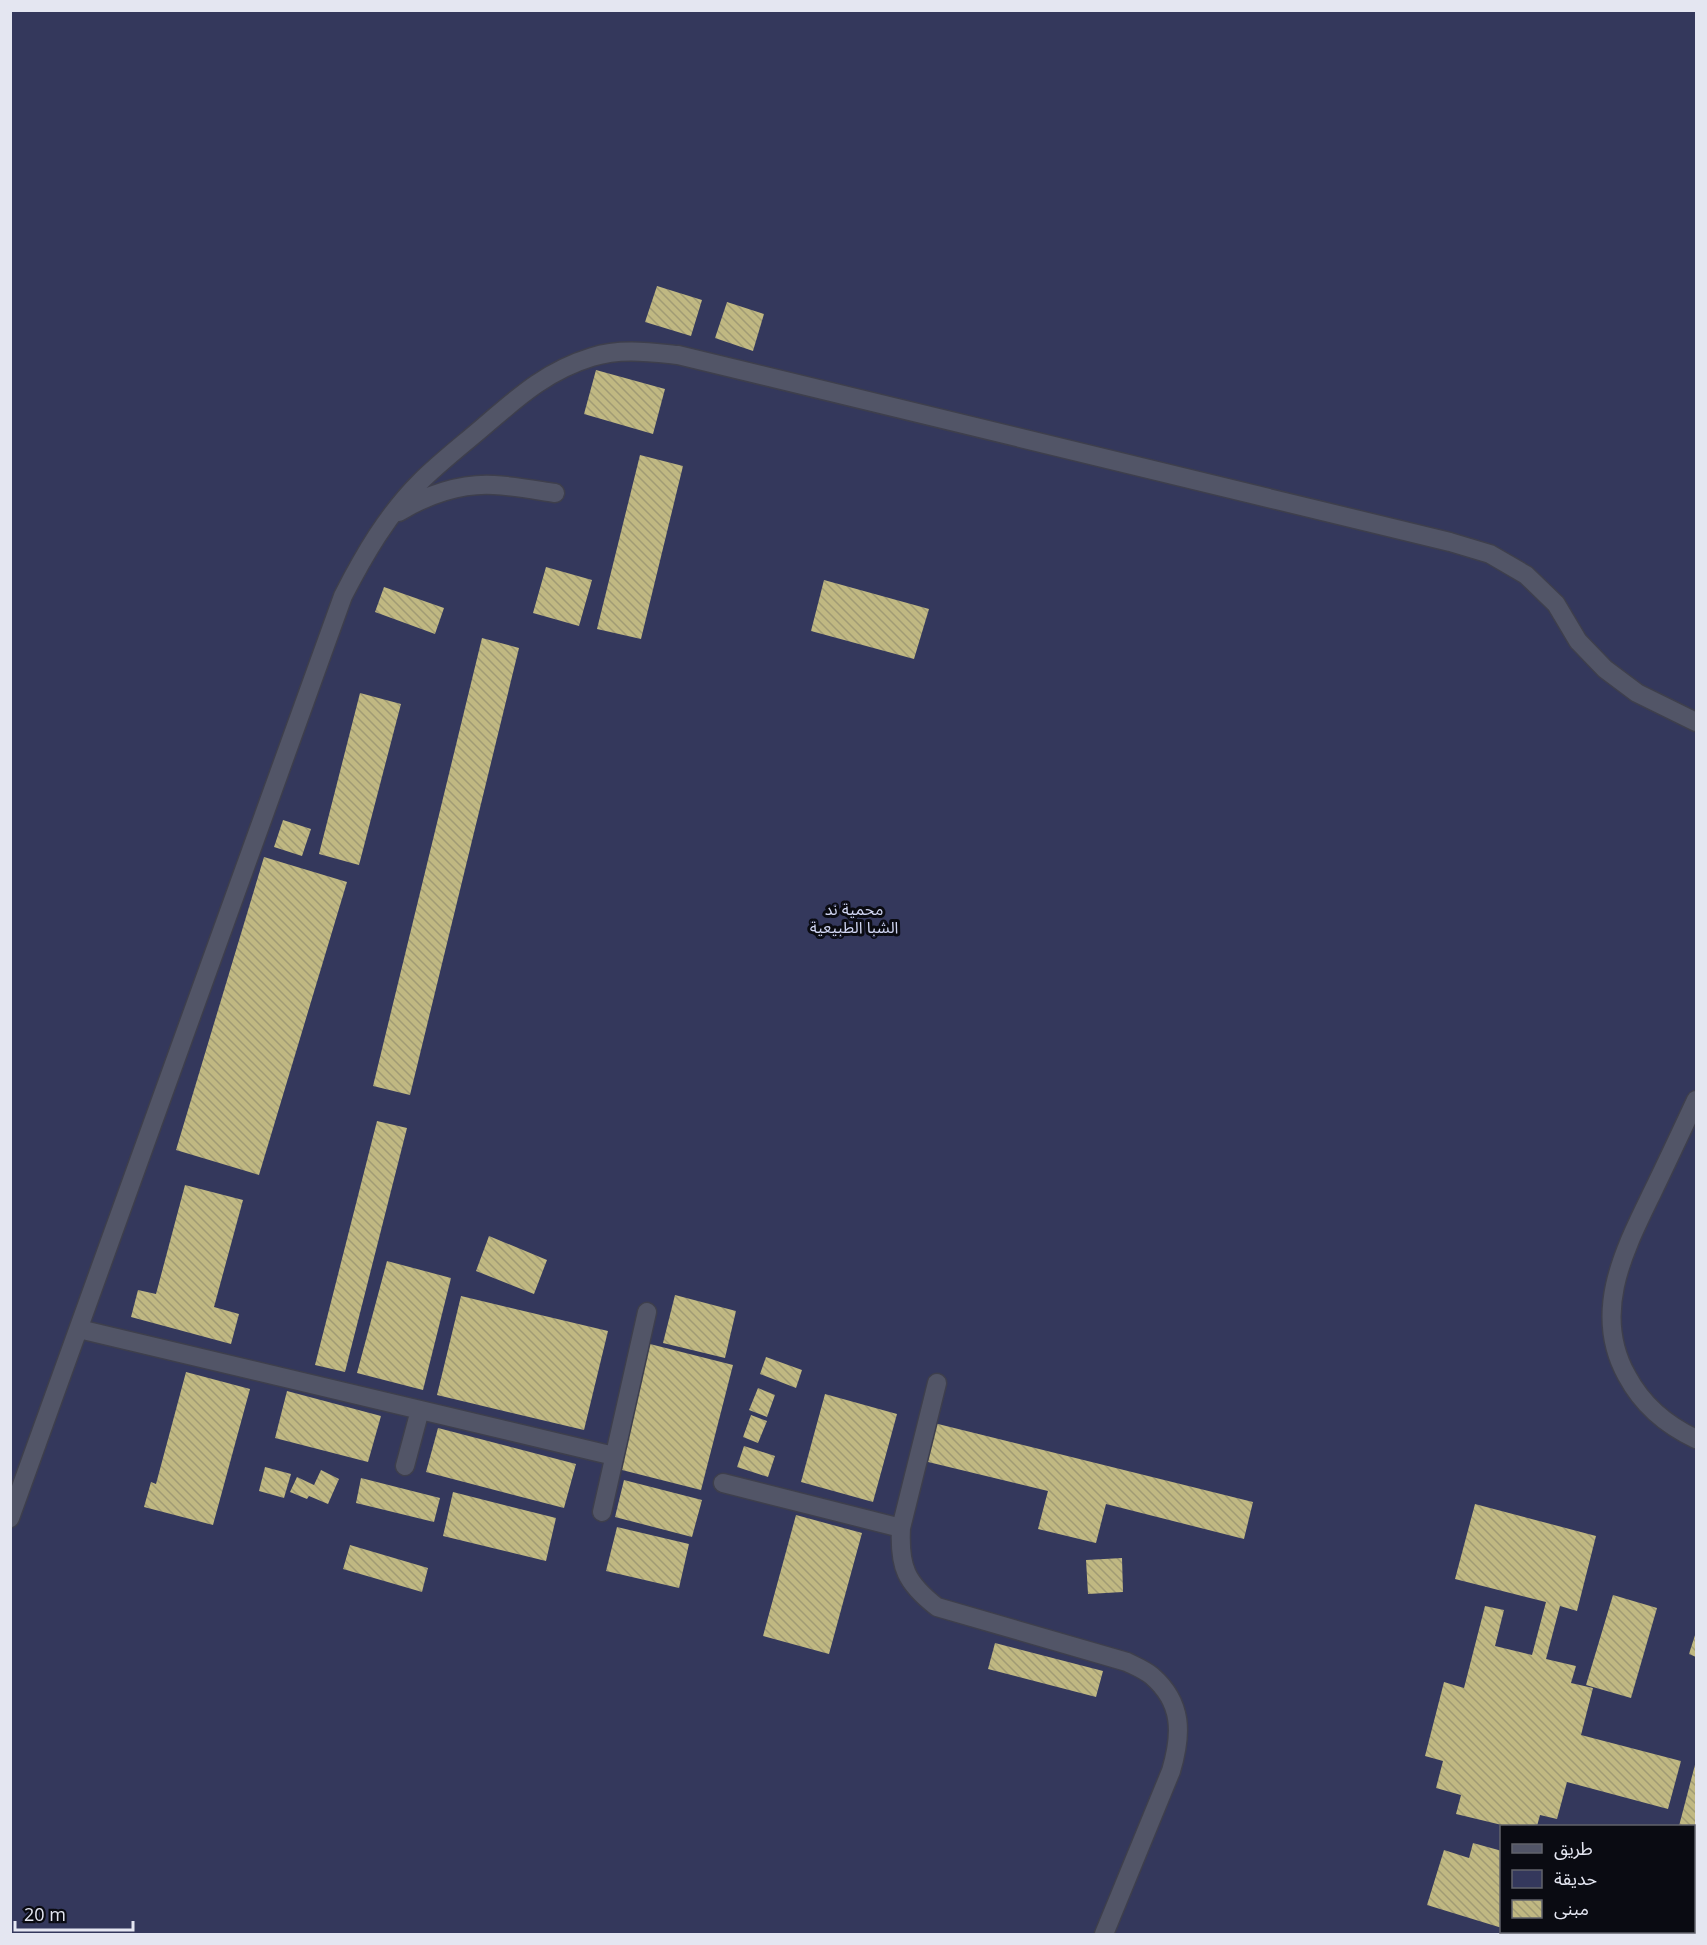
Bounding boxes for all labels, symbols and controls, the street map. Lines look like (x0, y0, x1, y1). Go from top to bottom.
park label: محمية ند الشبا الطبيعية (810, 898, 898, 938)
legend (1500, 1825, 1695, 1933)
text: طريق (1554, 1836, 1593, 1860)
text: حديقة (1554, 1866, 1597, 1890)
scale bar (15, 1894, 134, 1932)
text: مبنى (1554, 1896, 1589, 1920)
text: 20 m (24, 1902, 66, 1926)

